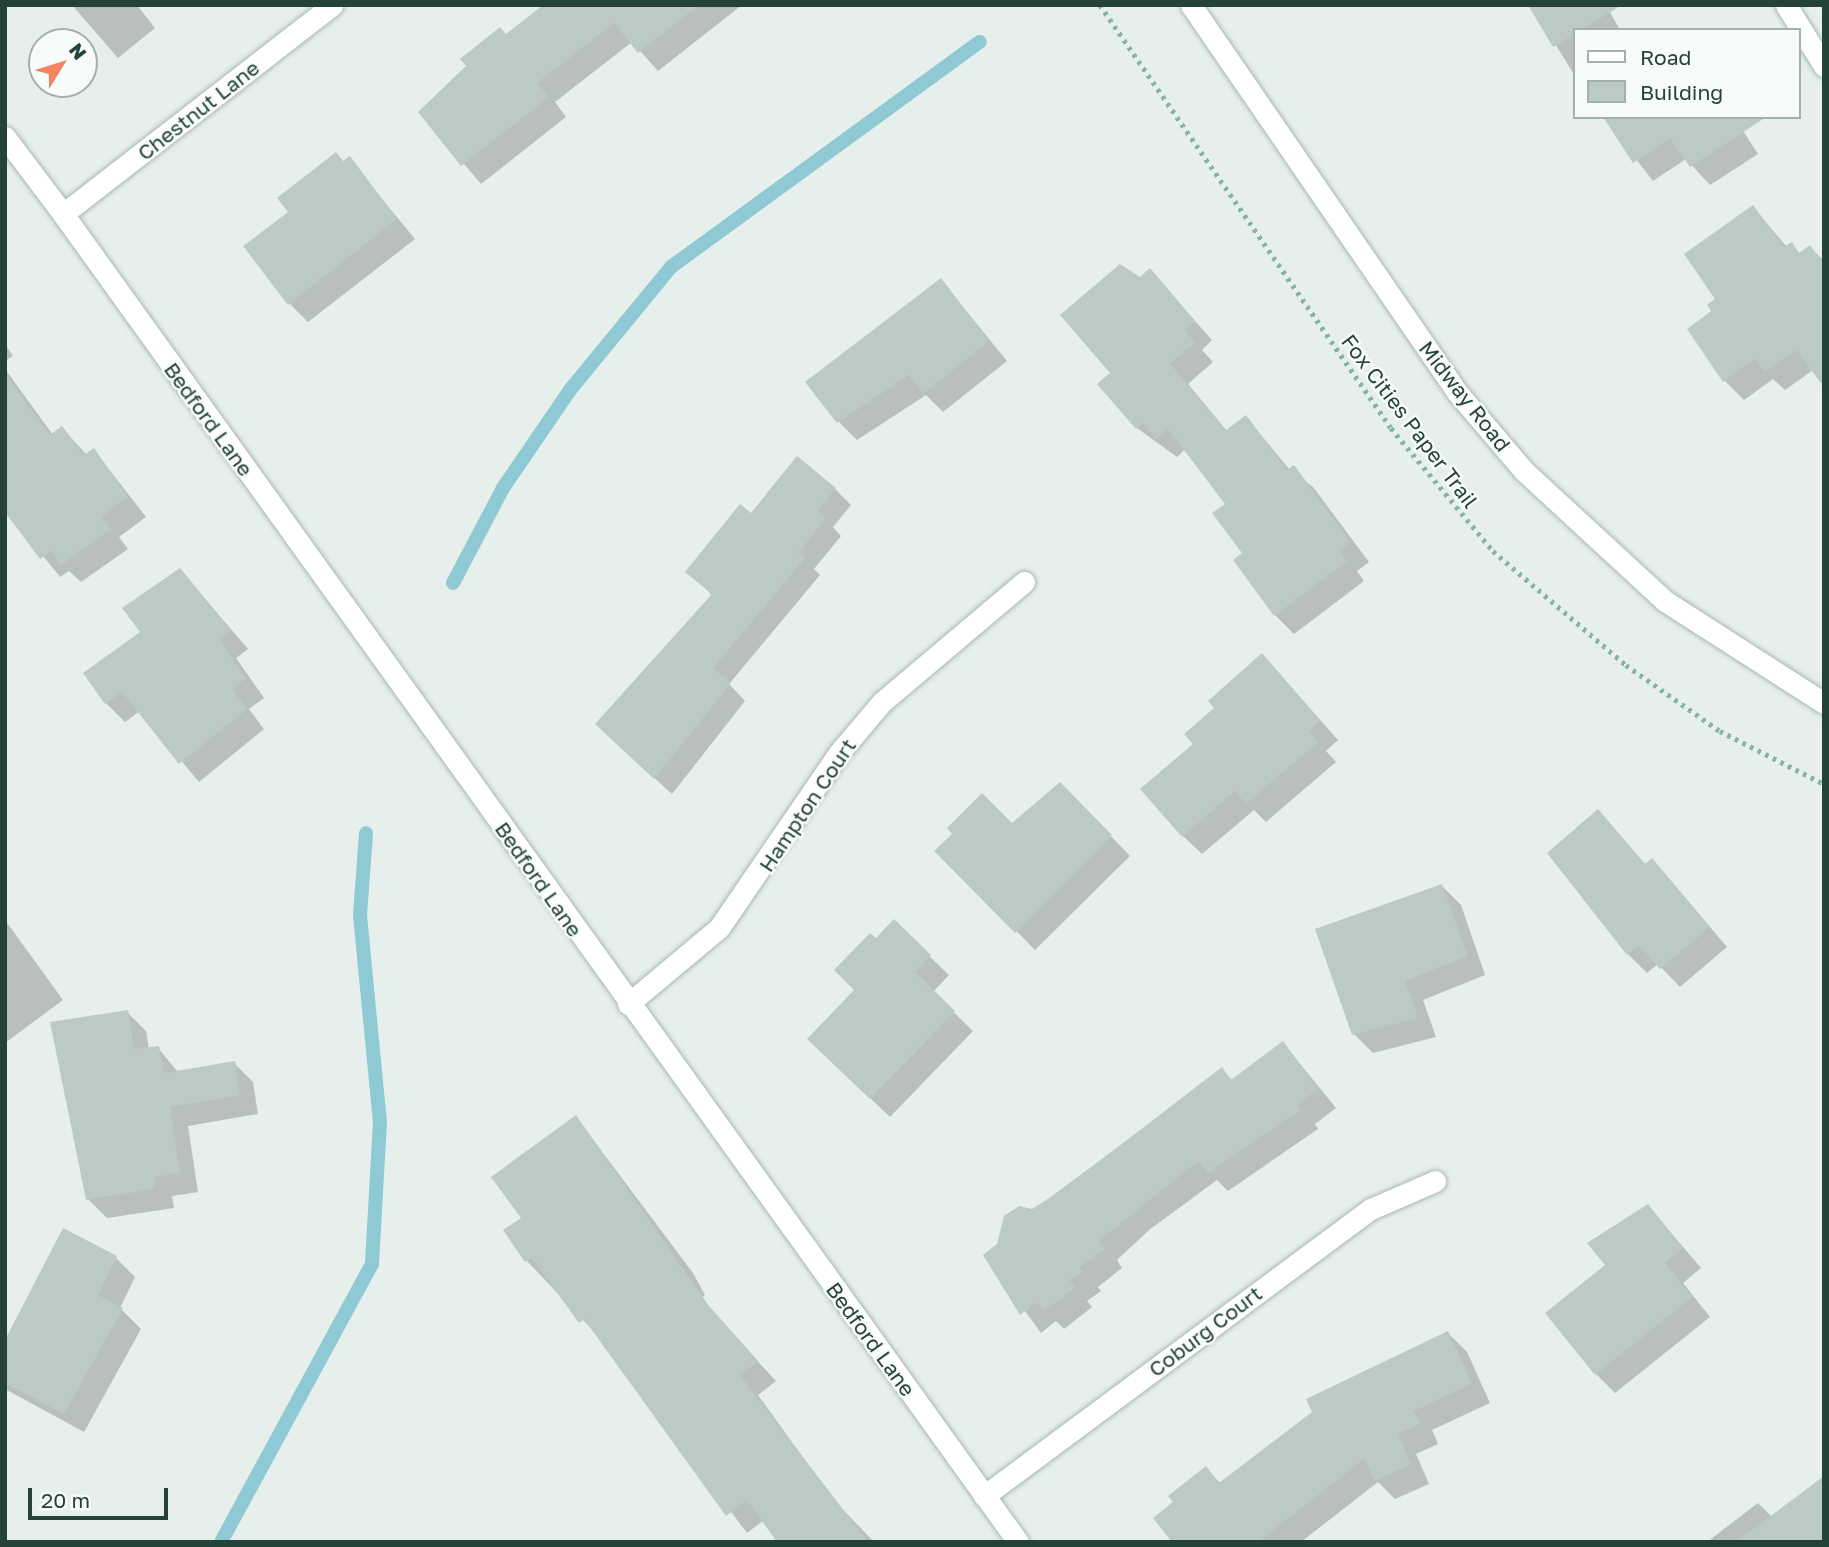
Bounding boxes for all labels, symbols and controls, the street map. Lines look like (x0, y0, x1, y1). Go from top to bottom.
north arrow (28, 28, 98, 98)
legend (1574, 28, 1801, 119)
text: N (65, 38, 92, 64)
text: Road (1640, 44, 1691, 70)
street label: Chestnut Lane (132, 55, 264, 165)
text: Building (1640, 79, 1723, 105)
street label: Fox Cities Paper Trail (1336, 329, 1484, 513)
street label: Midway Road (1414, 336, 1516, 456)
street label: Bedford Lane (159, 357, 259, 481)
street label: Hampton Court (753, 734, 861, 876)
street label: Bedford Lane (490, 817, 588, 941)
street label: Bedford Lane (821, 1277, 921, 1401)
street label: Coburg Court (1143, 1280, 1267, 1382)
scale bar (32, 1474, 172, 1518)
text: 20 m (41, 1487, 90, 1513)

